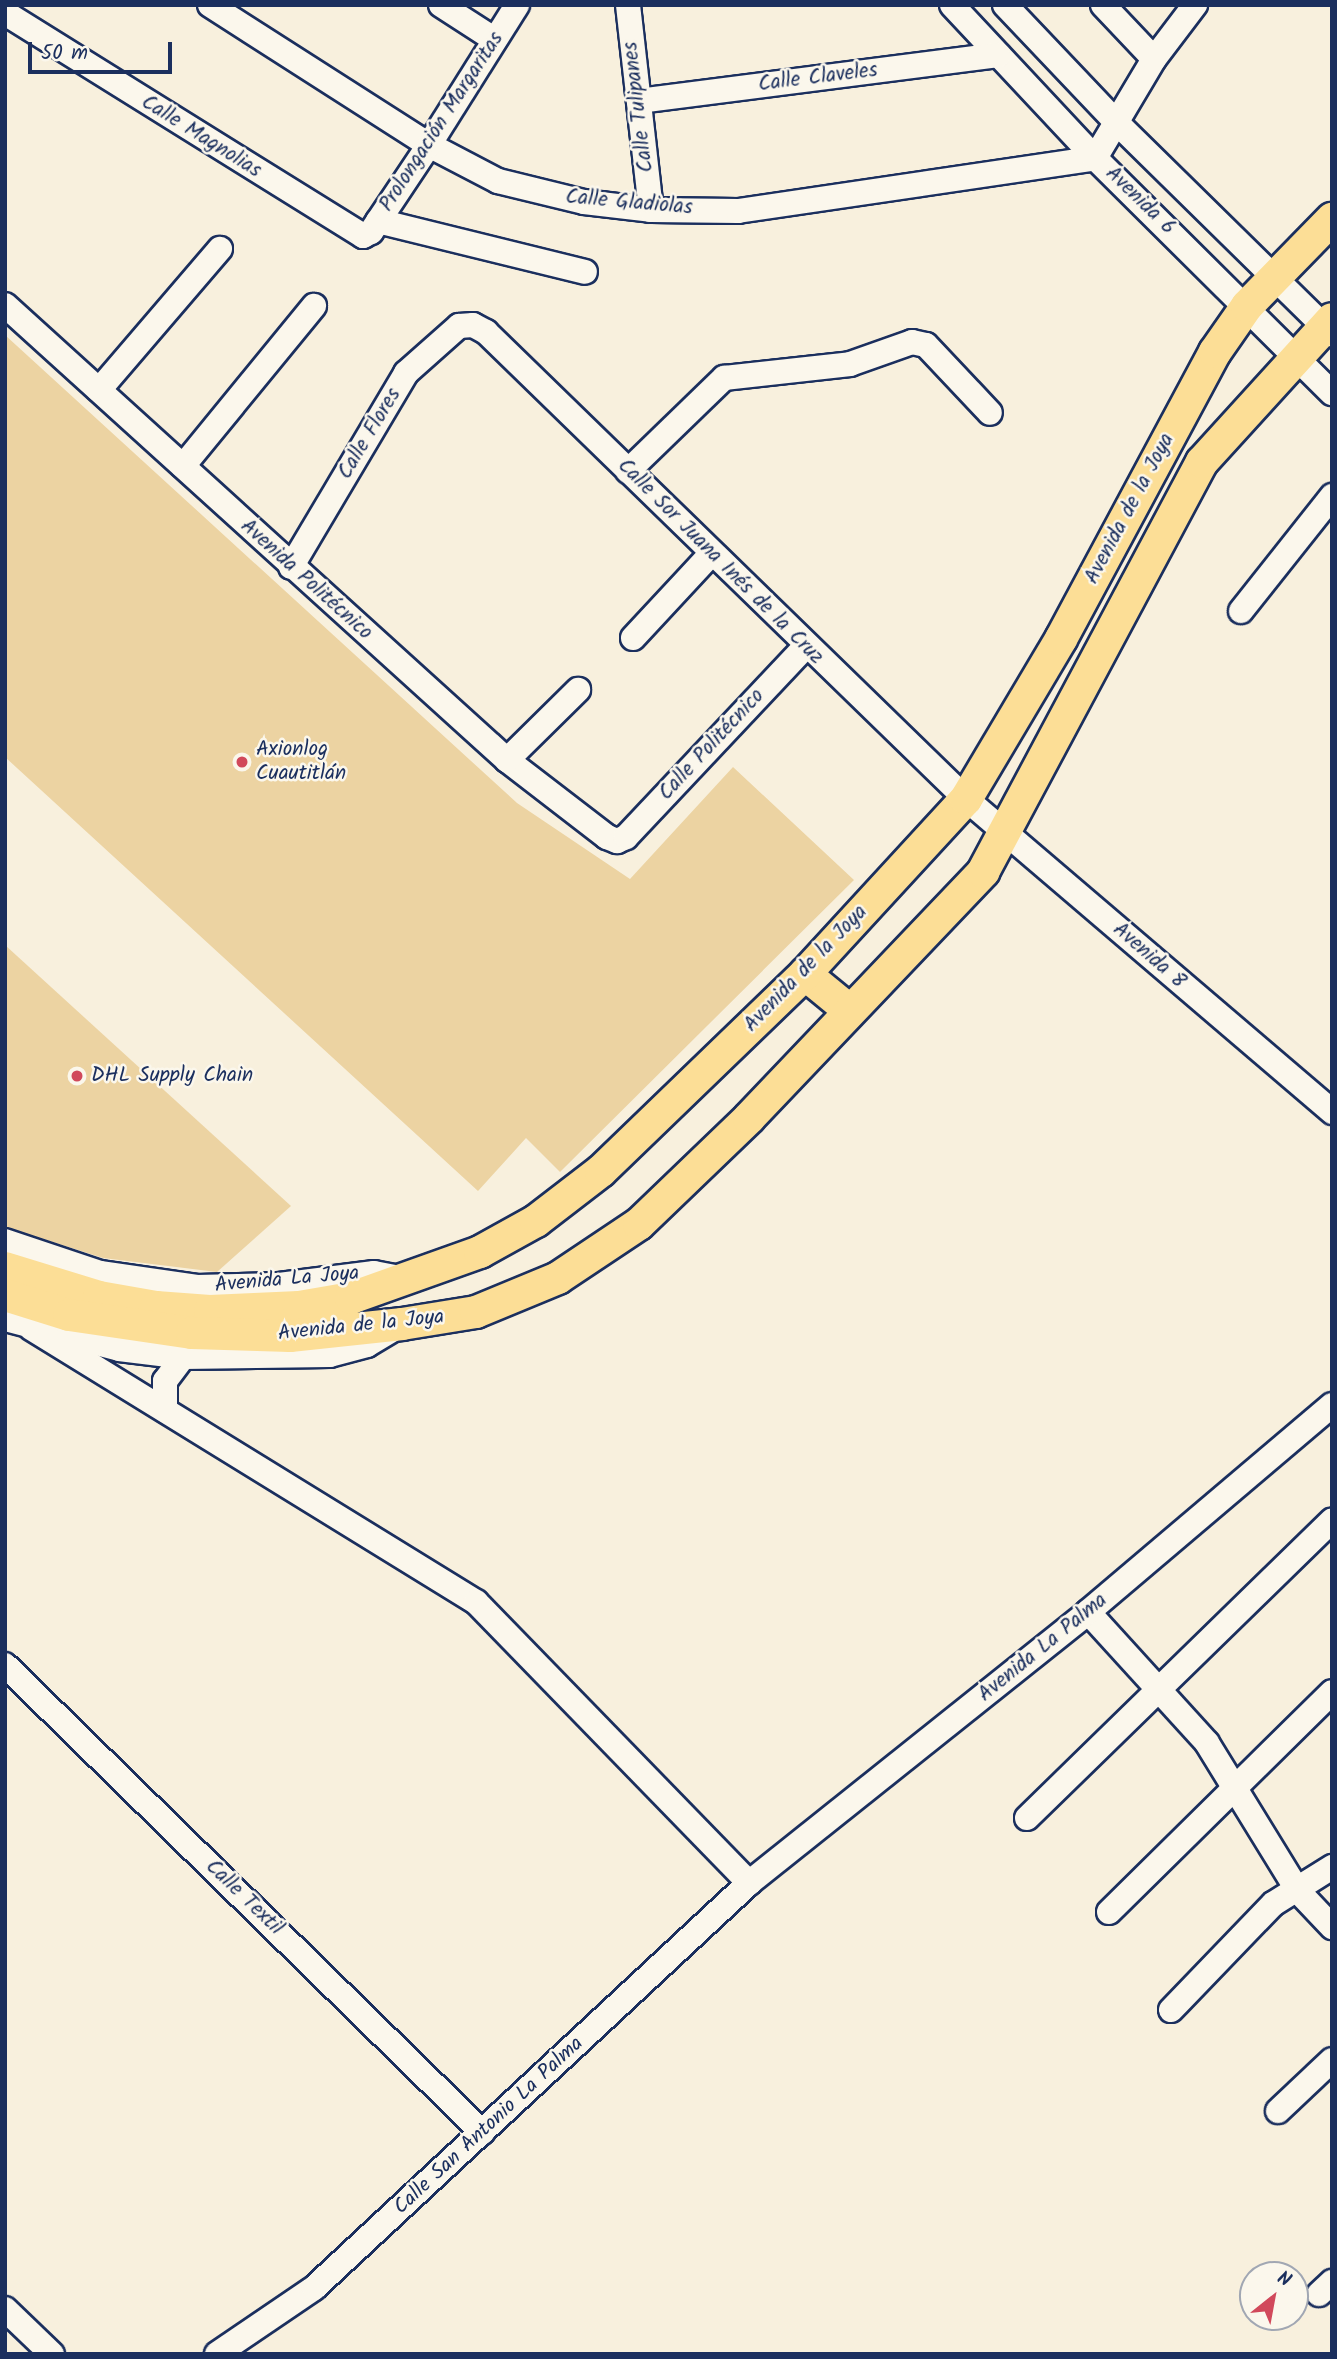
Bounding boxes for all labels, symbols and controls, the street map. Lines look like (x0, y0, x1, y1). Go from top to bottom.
street label: Prolongación Margaritas (375, 27, 509, 217)
scale bar (32, 28, 175, 72)
text: 50 m (41, 37, 88, 70)
street label: Calle Tulipanes (618, 40, 660, 174)
street label: Calle Claveles (757, 58, 879, 98)
street label: Calle Magnolias (136, 90, 266, 184)
street label: Avenida 6 (1100, 161, 1180, 241)
street label: Calle Gladiolas (564, 185, 694, 221)
street label: Calle Flores (333, 384, 407, 484)
street label: Avenida de la Joya (1080, 429, 1180, 589)
street label: Calle Sor Juana Inés de la Cruz (612, 454, 828, 670)
street label: Avenida Politécnico (235, 514, 377, 646)
street label: Calle Politécnico (654, 684, 770, 806)
place label: Axionlog Cuautitlán (256, 737, 346, 787)
marker: Axionlog Cuautitlán (234, 754, 250, 770)
street label: Avenida de la Joya (739, 900, 873, 1038)
street label: Avenida 8 (1107, 917, 1191, 995)
place label: DHL Supply Chain (91, 1063, 253, 1089)
marker: DHL Supply Chain (69, 1068, 85, 1084)
street label: Avenida La Joya (214, 1261, 360, 1299)
street label: Avenida de la Joya (277, 1305, 445, 1347)
street label: Avenida La Palma (973, 1588, 1113, 1708)
street label: Calle Textil (200, 1855, 288, 1941)
street label: Calle San Antonio La Palma (389, 2032, 589, 2220)
north arrow (1239, 2261, 1309, 2331)
text: N (1271, 2264, 1297, 2296)

